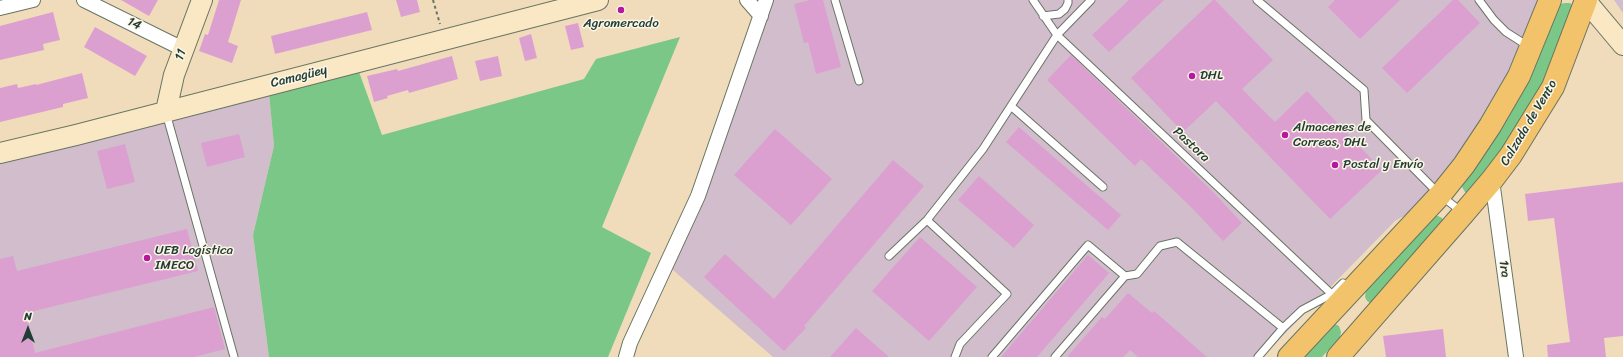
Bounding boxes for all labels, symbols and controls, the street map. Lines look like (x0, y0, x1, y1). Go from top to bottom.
marker: Agromercado (616, 5, 626, 15)
street label: 14 (124, 14, 144, 34)
place label: Agromercado (583, 16, 659, 32)
street label: 11 (172, 47, 190, 63)
street label: Camagüey (269, 62, 329, 92)
place label: DHL (1200, 68, 1223, 84)
marker: DHL (1187, 71, 1197, 81)
street label: Calzada de Vento (1497, 77, 1561, 169)
place label: Almacenes de Correos, DHL (1293, 120, 1371, 151)
street label: Pastora (1169, 124, 1213, 166)
marker: Almacenes de Correos, DHL (1280, 130, 1290, 140)
place label: Postal y Envío (1343, 157, 1423, 173)
marker: Postal y Envío (1330, 160, 1340, 170)
place label: UEB Logística IMECO (155, 243, 233, 274)
marker: UEB Logística IMECO (142, 253, 152, 263)
street label: 1ra (1495, 259, 1513, 279)
text: N (24, 307, 32, 326)
north arrow (8, 309, 48, 349)

